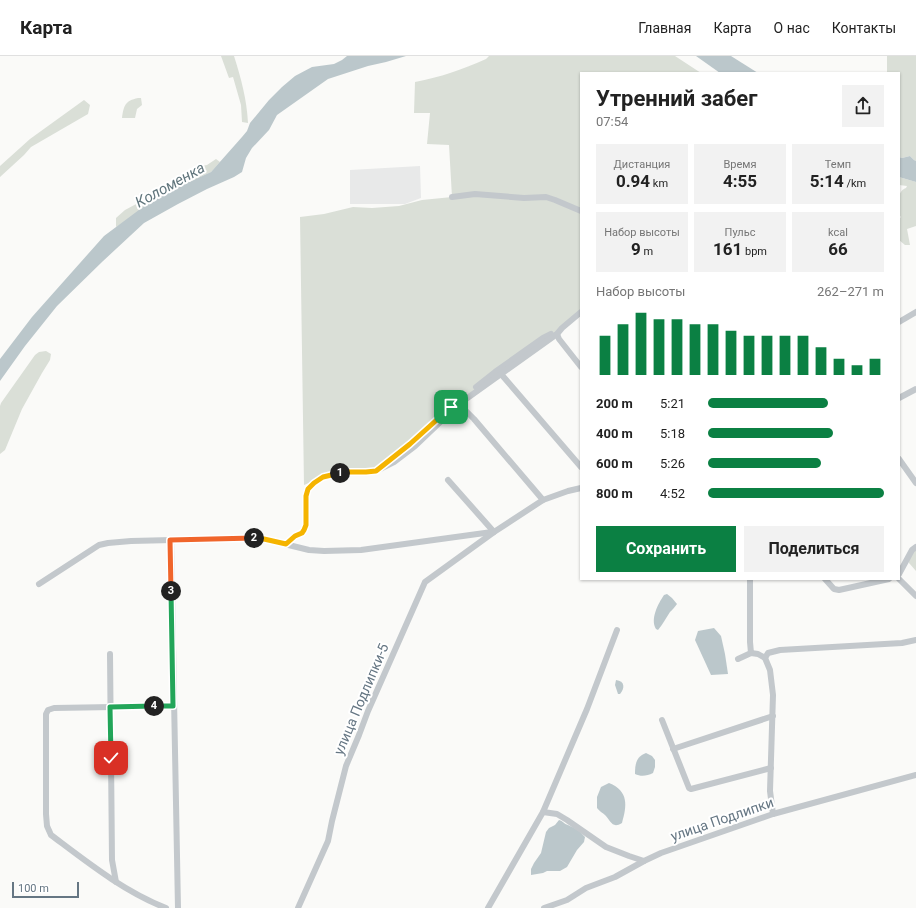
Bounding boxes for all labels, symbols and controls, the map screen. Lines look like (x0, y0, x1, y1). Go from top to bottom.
text: Карта (20, 16, 72, 39)
text: Главная (638, 20, 691, 36)
text: Карта (713, 20, 752, 36)
text: О нас (774, 20, 810, 36)
text: Контакты (832, 20, 896, 36)
button: share (842, 85, 884, 127)
text: Утренний забег (596, 86, 757, 111)
text: 07:54 (596, 114, 628, 129)
water label: Коломенка (132, 158, 208, 211)
text: Дистанция (614, 158, 670, 171)
text: Время (723, 158, 757, 171)
text: Темп (825, 158, 851, 171)
text: 0.94 (616, 171, 650, 191)
text: 4:55 (723, 171, 757, 191)
text: 5:14 (810, 171, 844, 191)
text: km (650, 177, 668, 190)
text: /km (844, 177, 866, 190)
text: Набор высоты (604, 226, 680, 239)
text: Пульс (725, 226, 755, 239)
text: kcal (828, 226, 848, 239)
text: 9 (631, 239, 641, 259)
text: 161 (713, 239, 742, 259)
text: 66 (828, 239, 848, 259)
text: m (641, 245, 653, 258)
text: bpm (742, 245, 767, 258)
text: Набор высоты (596, 284, 685, 299)
text: 262–271 m (817, 284, 884, 299)
pin (434, 390, 468, 424)
icon: arrive (440, 396, 462, 418)
text: 200 m (596, 396, 633, 411)
text: 5:21 (660, 396, 685, 411)
text: 400 m (596, 426, 633, 441)
text: 5:18 (660, 426, 685, 441)
text: 600 m (596, 456, 633, 471)
text: 5:26 (660, 456, 685, 471)
pin: 1 (330, 463, 350, 483)
text: 1 (337, 466, 343, 479)
text: 800 m (596, 486, 633, 501)
text: 4:52 (660, 486, 685, 501)
button: Сохранить (596, 526, 736, 572)
button: Поделиться (744, 526, 884, 572)
pin: 2 (244, 528, 264, 548)
text: 2 (251, 531, 257, 544)
pin: 3 (161, 581, 181, 601)
text: 3 (168, 584, 174, 597)
street label: улица Подлипки-5 (330, 641, 392, 757)
pin: 4 (144, 696, 164, 716)
text: 4 (151, 699, 157, 712)
pin (94, 741, 128, 775)
icon: check (100, 747, 122, 769)
street label: улица Подлипки (668, 794, 776, 844)
scale bar (12, 880, 79, 899)
text: 100 m (18, 882, 49, 895)

